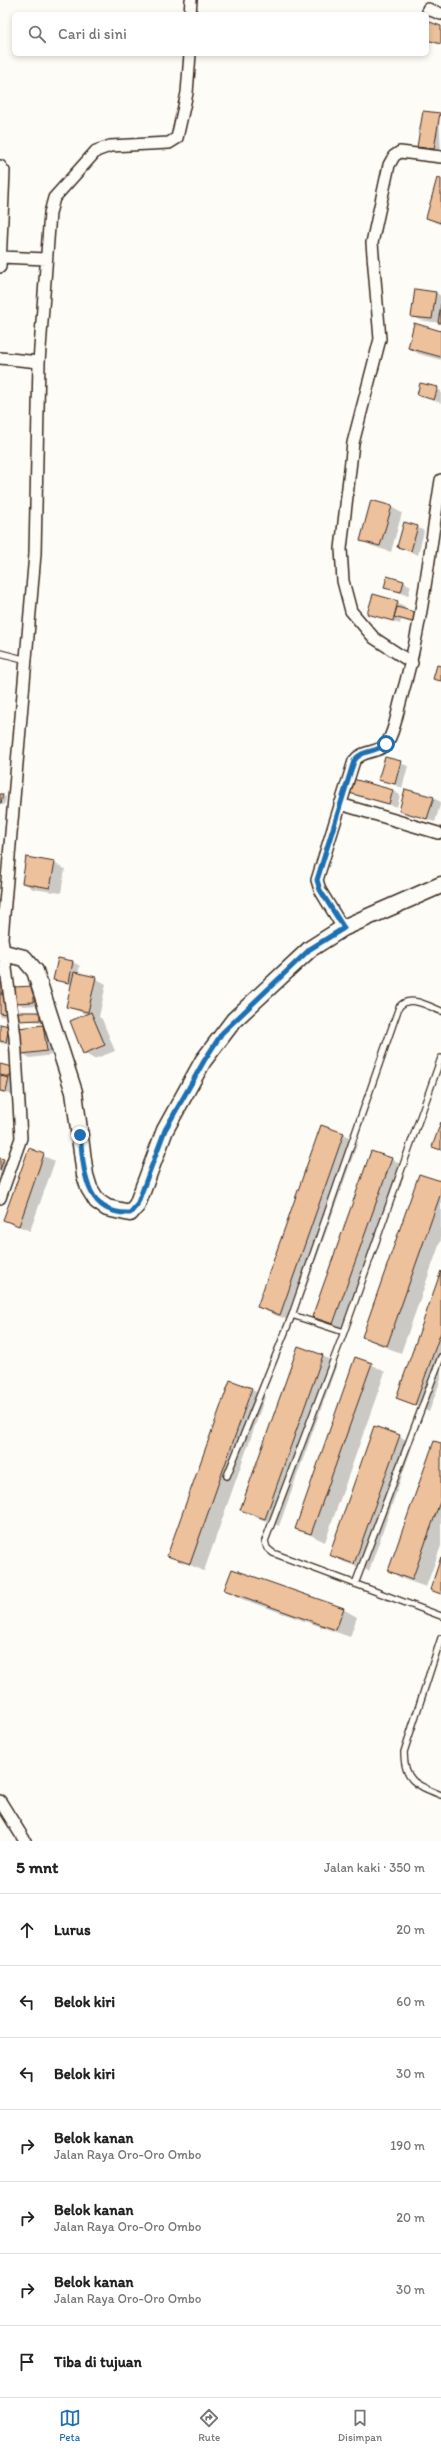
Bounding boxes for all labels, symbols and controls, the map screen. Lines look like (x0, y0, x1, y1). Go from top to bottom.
search box (12, 12, 429, 56)
icon: search (26, 23, 48, 45)
text: Cari di sini (58, 25, 127, 43)
route start (377, 735, 395, 753)
route end (71, 1126, 89, 1144)
text: 5 mnt (16, 1857, 59, 1877)
text: Jalan kaki · 350 m (324, 1860, 425, 1875)
icon: ahead (16, 1919, 38, 1941)
text: Lurus (54, 1921, 91, 1939)
text: 20 m (396, 1922, 425, 1937)
icon: left (16, 1991, 38, 2013)
text: Belok kiri (54, 1993, 115, 2011)
text: 60 m (396, 1994, 425, 2009)
icon: left (16, 2063, 38, 2085)
text: Belok kiri (54, 2065, 115, 2083)
text: 30 m (396, 2066, 425, 2081)
text: Belok kanan (54, 2129, 134, 2147)
icon: right (16, 2135, 38, 2157)
text: 190 m (390, 2138, 425, 2153)
text: Jalan Raya Oro-Oro Ombo (54, 2147, 201, 2162)
text: Belok kanan (54, 2201, 134, 2219)
icon: right (16, 2207, 38, 2229)
text: 20 m (396, 2210, 425, 2225)
text: Jalan Raya Oro-Oro Ombo (54, 2219, 201, 2234)
text: Belok kanan (54, 2273, 134, 2291)
icon: right (16, 2279, 38, 2301)
text: 30 m (396, 2282, 425, 2297)
text: Jalan Raya Oro-Oro Ombo (54, 2291, 201, 2306)
icon: arrive (16, 2351, 38, 2373)
text: Tiba di tujuan (54, 2353, 142, 2371)
tab: Peta (59, 2407, 81, 2444)
tab: Rute (198, 2407, 220, 2444)
tab: Disimpan (338, 2407, 382, 2444)

